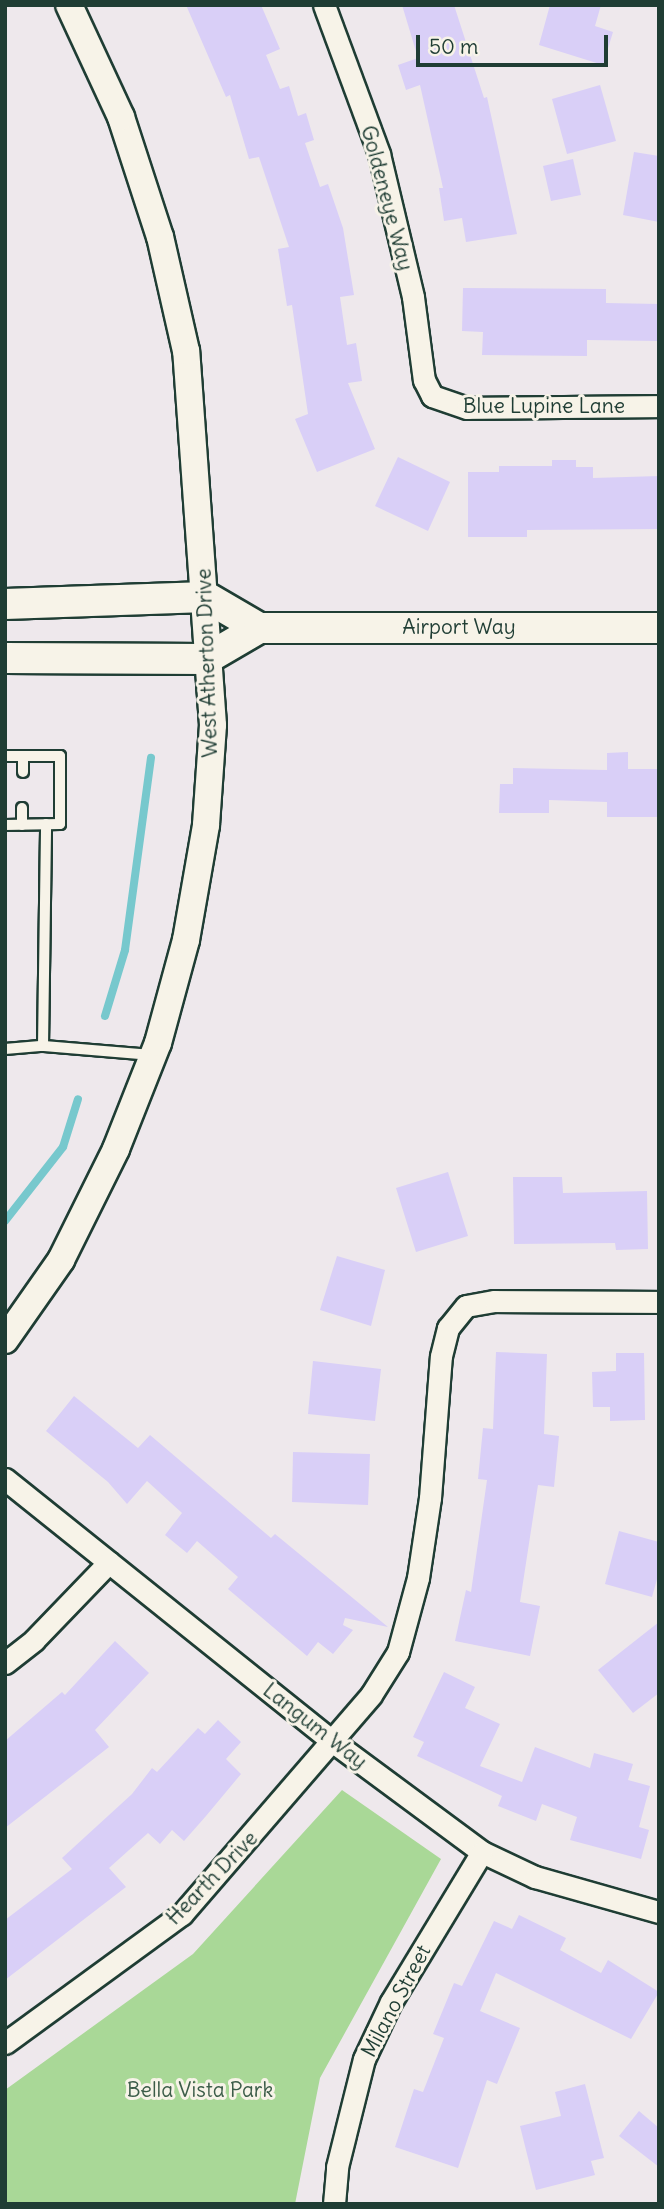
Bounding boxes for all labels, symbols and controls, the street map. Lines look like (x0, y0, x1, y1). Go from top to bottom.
scale bar (419, 21, 612, 65)
text: 50 m (429, 33, 478, 60)
street label: Goldeneye Way (356, 123, 418, 273)
street label: Blue Lupine Lane (463, 393, 625, 419)
street label: West Atherton Drive (191, 568, 223, 758)
street label: Airport Way (402, 614, 516, 640)
street label: Langum Way (258, 1678, 372, 1774)
street label: Hearth Drive (161, 1826, 263, 1930)
street label: Milano Street (356, 1941, 436, 2061)
park label: Bella Vista Park (127, 2077, 273, 2103)

